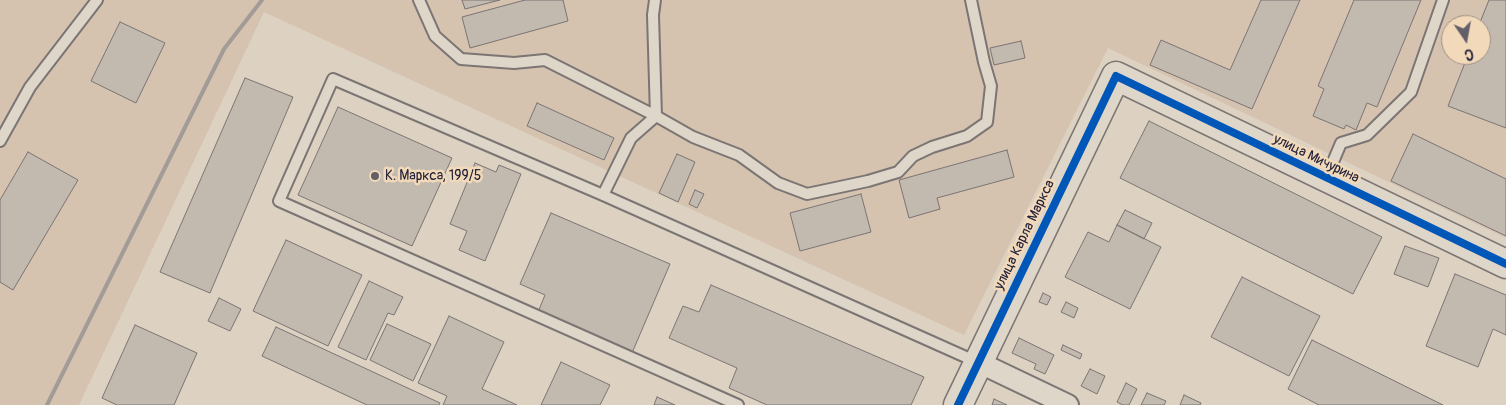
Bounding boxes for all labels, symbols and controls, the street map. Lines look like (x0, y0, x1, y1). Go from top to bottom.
north arrow (1441, 15, 1491, 65)
text: С (1463, 45, 1475, 63)
street label: улица Мичурина (1270, 131, 1362, 187)
place label: К. Маркса, 199/5 (385, 168, 481, 184)
marker: К. Маркса, 199/5 (369, 170, 381, 182)
street label: улица Карла Маркса (991, 177, 1059, 293)

